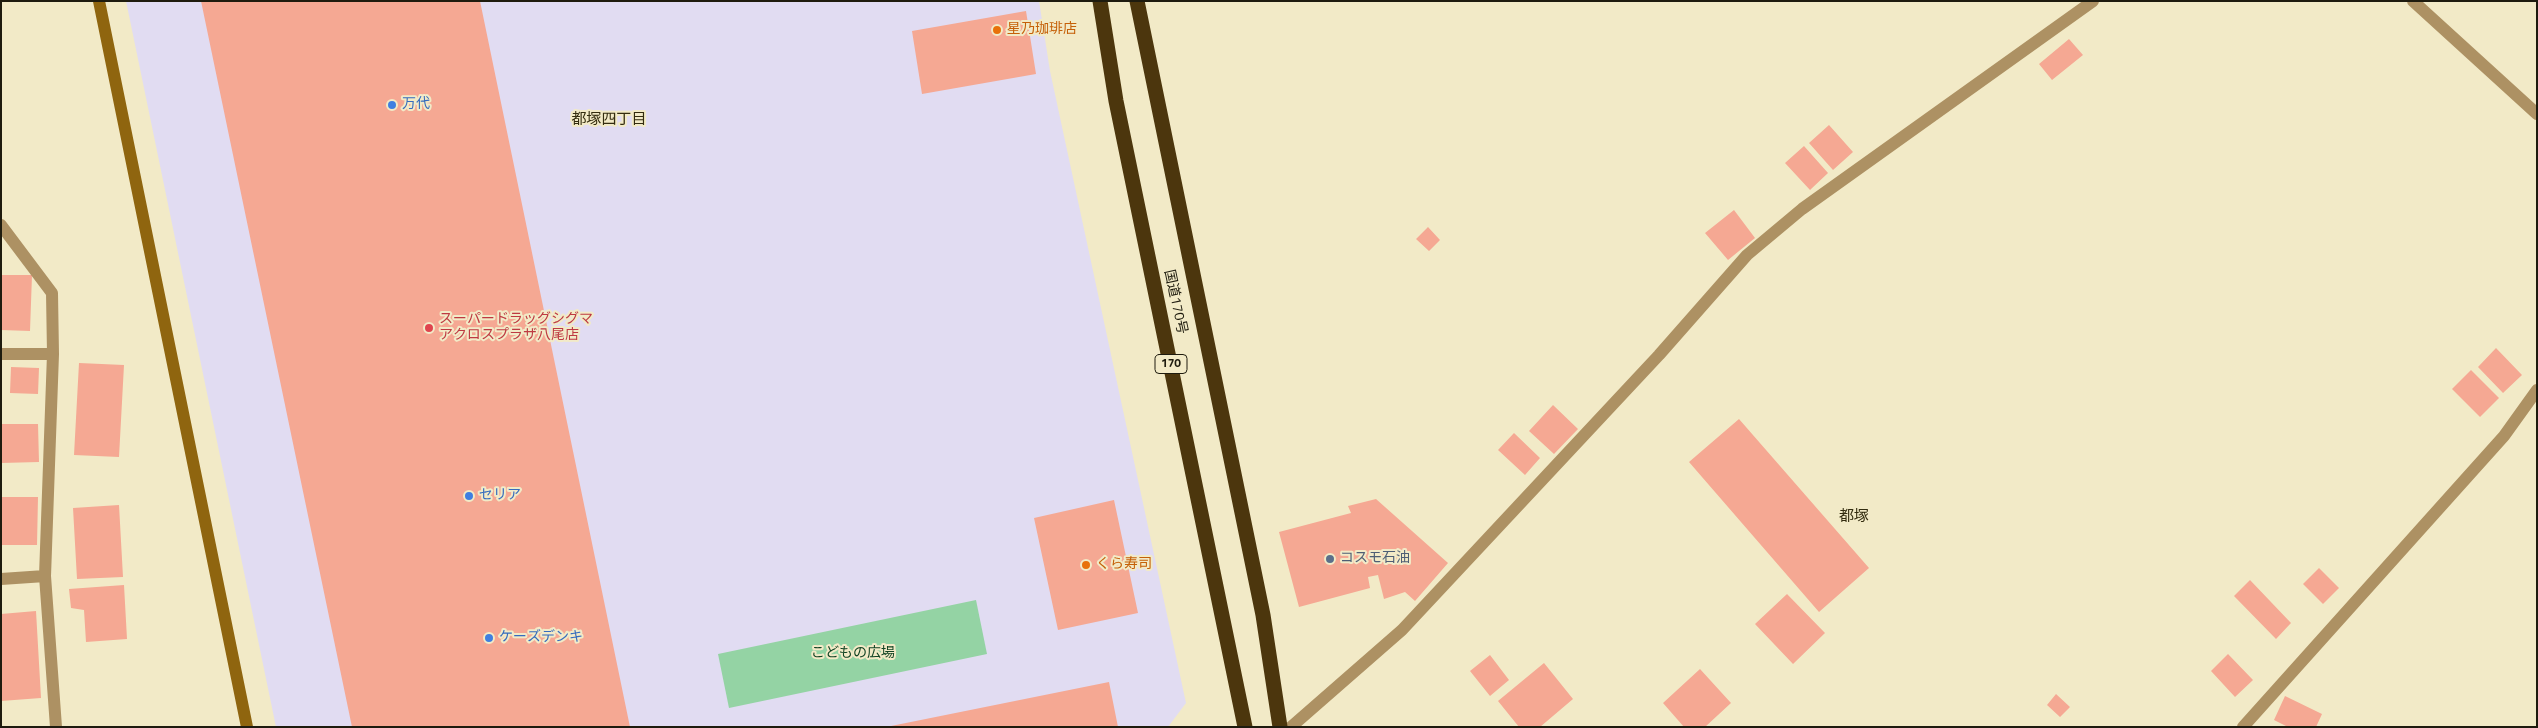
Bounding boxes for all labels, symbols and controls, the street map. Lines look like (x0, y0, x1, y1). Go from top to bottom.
place label: 星乃珈琲店 (1007, 22, 1077, 38)
marker: 星乃珈琲店 (991, 24, 1003, 36)
place label: 万代 (402, 97, 430, 113)
marker: 万代 (386, 99, 398, 111)
district label: 都塚四丁目 (572, 111, 646, 129)
street label: 国道170号 (1160, 268, 1190, 336)
place label: スーパードラッグシグマ アクロスプラザ八尾店 (439, 312, 593, 344)
marker: スーパードラッグシグマ アクロスプラザ八尾店 (423, 322, 435, 334)
road number: 170 (1155, 354, 1187, 374)
place label: セリア (479, 488, 521, 504)
marker: セリア (463, 490, 475, 502)
district label: 都塚 (1839, 508, 1869, 526)
place label: コスモ石油 (1340, 551, 1410, 567)
marker: コスモ石油 (1324, 553, 1336, 565)
place label: くら寿司 (1096, 557, 1152, 573)
marker: くら寿司 (1080, 559, 1092, 571)
place label: ケーズデンキ (499, 630, 583, 646)
marker: ケーズデンキ (483, 632, 495, 644)
park label: こどもの広場 (811, 646, 895, 662)

